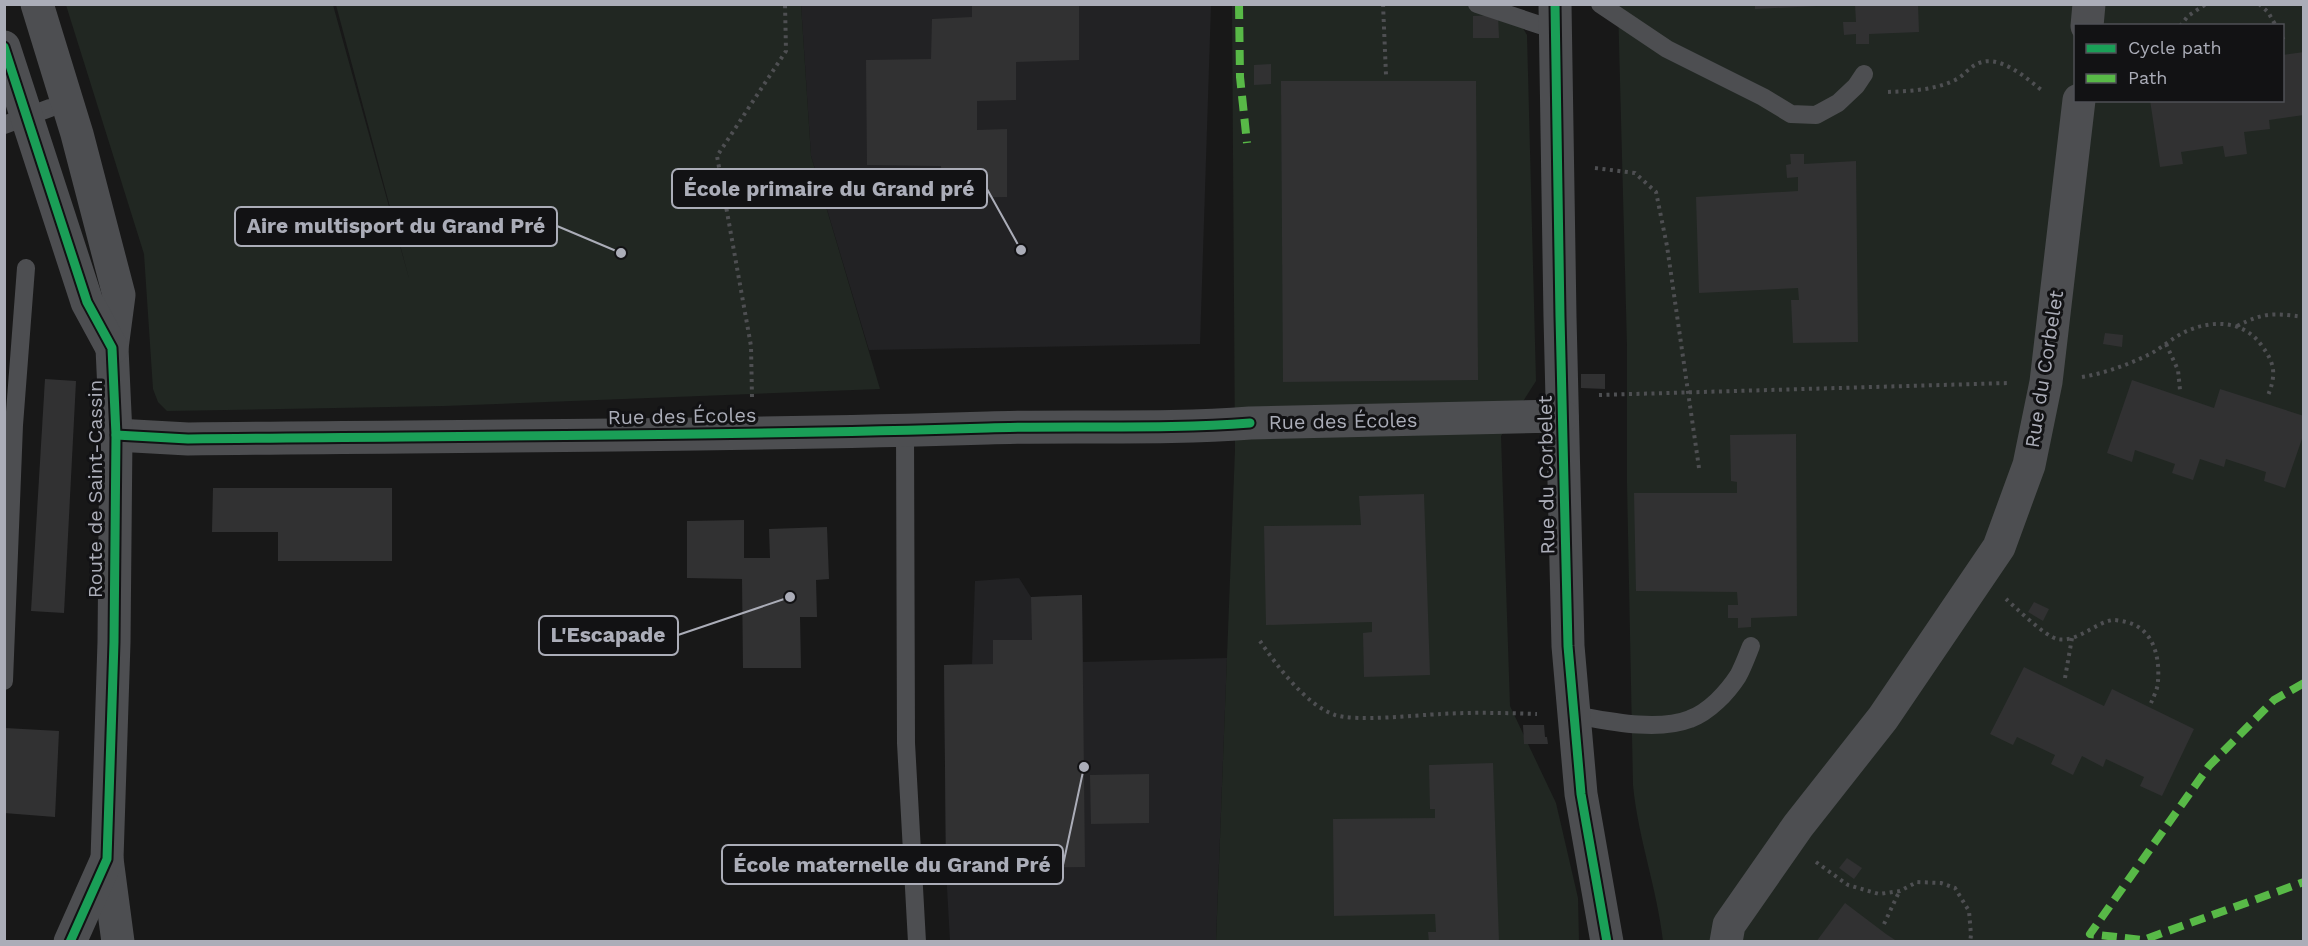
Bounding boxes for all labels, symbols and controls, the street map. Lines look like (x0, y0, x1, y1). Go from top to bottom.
legend (2074, 24, 2284, 102)
text: Cycle path (2128, 37, 2222, 58)
text: Path (2128, 67, 2168, 88)
callout: École primaire du Grand pré (672, 169, 987, 208)
text: École primaire du Grand pré (684, 176, 974, 201)
callout: Aire multisport du Grand Pré (235, 207, 557, 246)
text: Aire multisport du Grand Pré (247, 213, 545, 238)
street label: Rue du Corbelet (2020, 288, 2068, 449)
street label: Route de Saint-Cassin (83, 380, 107, 598)
street label: Rue du Corbelet (1533, 395, 1559, 555)
street label: Rue des Écoles (607, 403, 757, 429)
street label: Rue des Écoles (1268, 408, 1418, 434)
callout: L'Escapade (539, 616, 678, 655)
text: L'Escapade (551, 622, 665, 647)
callout: École maternelle du Grand Pré (722, 845, 1063, 884)
text: École maternelle du Grand Pré (733, 852, 1051, 877)

